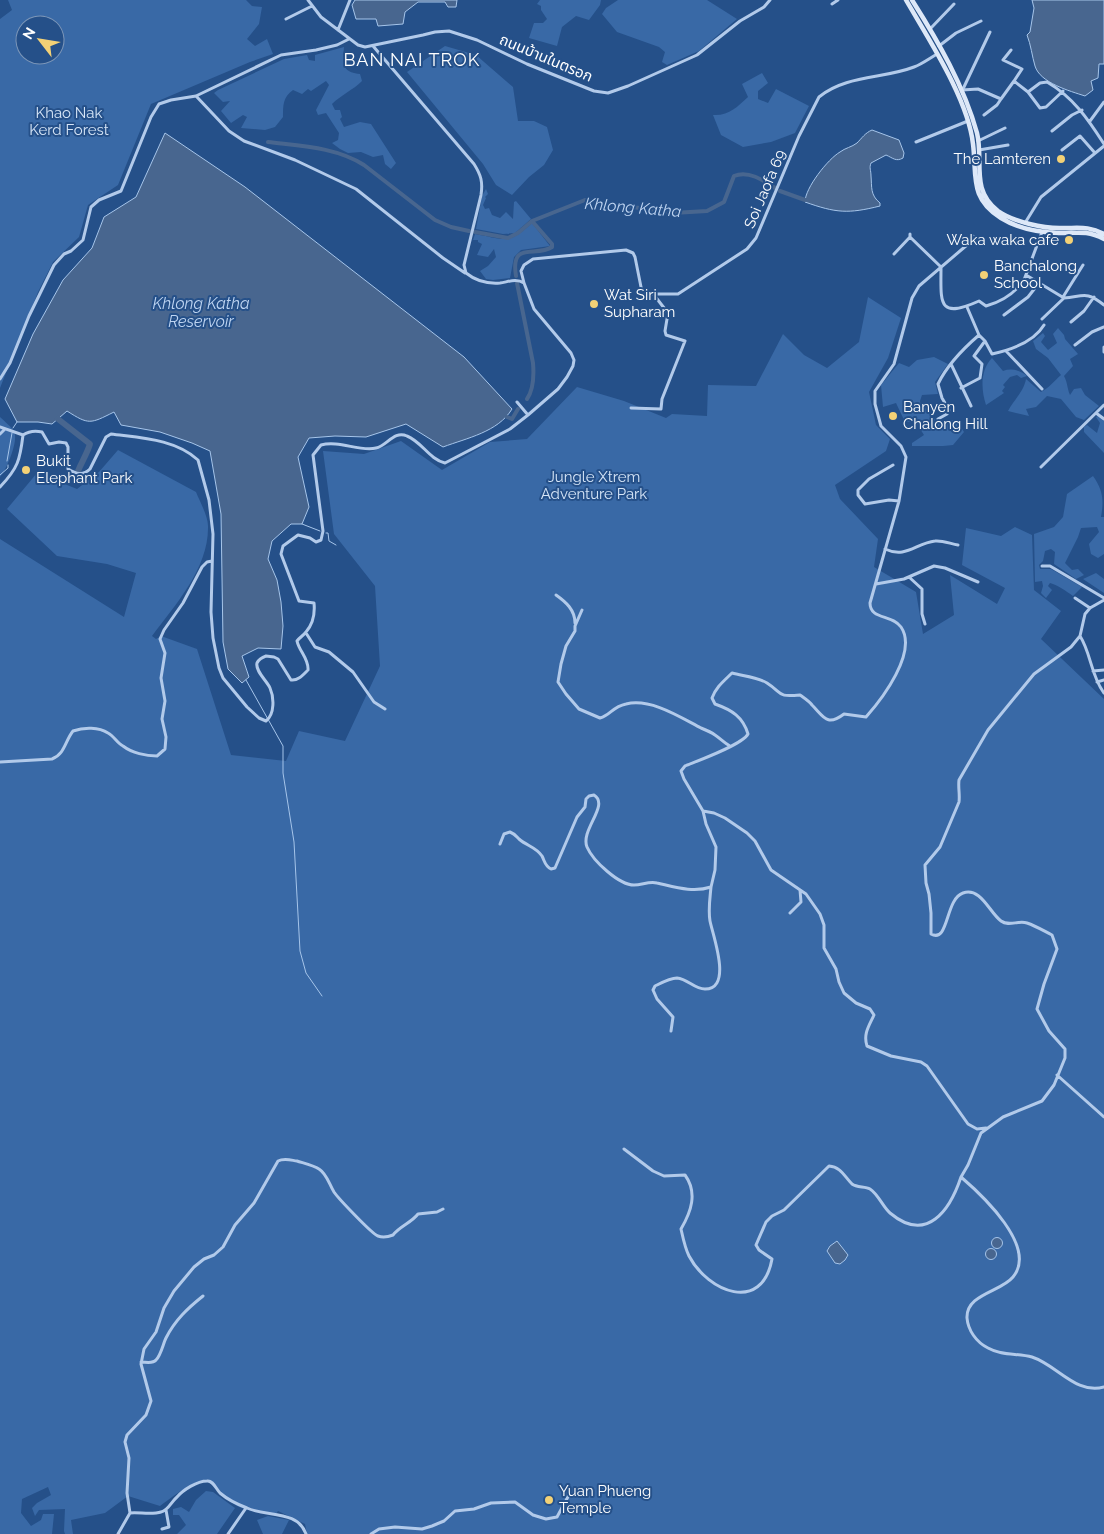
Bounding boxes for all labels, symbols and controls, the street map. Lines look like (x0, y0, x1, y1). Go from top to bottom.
north arrow (15, 15, 65, 65)
text: N (19, 25, 38, 42)
street label: ถนนบ้านในตรอก (497, 30, 595, 86)
district label: BAN NAI TROK (344, 49, 480, 70)
park label: Khao Nak Kerd Forest (29, 104, 109, 139)
street label: Soi Jaofa 69 (740, 147, 790, 231)
place label: The Lamteren (954, 150, 1051, 168)
marker: The Lamteren (1055, 153, 1067, 165)
water label: Khlong Katha (584, 194, 683, 221)
place label: Waka waka cafe (946, 231, 1059, 249)
marker: Waka waka cafe (1063, 234, 1075, 246)
place label: Banchalong School (994, 257, 1077, 292)
marker: Banchalong School (978, 269, 990, 281)
place label: Wat Siri Supharam (604, 286, 675, 321)
water label: Khlong Katha Reservoir (153, 294, 250, 331)
marker: Wat Siri Supharam (588, 298, 600, 310)
place label: Banyen Chalong Hill (903, 398, 988, 433)
marker: Banyen Chalong Hill (887, 410, 899, 422)
place label: Bukit Elephant Park (36, 452, 132, 487)
marker: Bukit Elephant Park (20, 464, 32, 476)
park label: Jungle Xtrem Adventure Park (541, 468, 647, 503)
place label: Yuan Phueng Temple (559, 1482, 651, 1517)
marker: Yuan Phueng Temple (543, 1494, 555, 1506)

